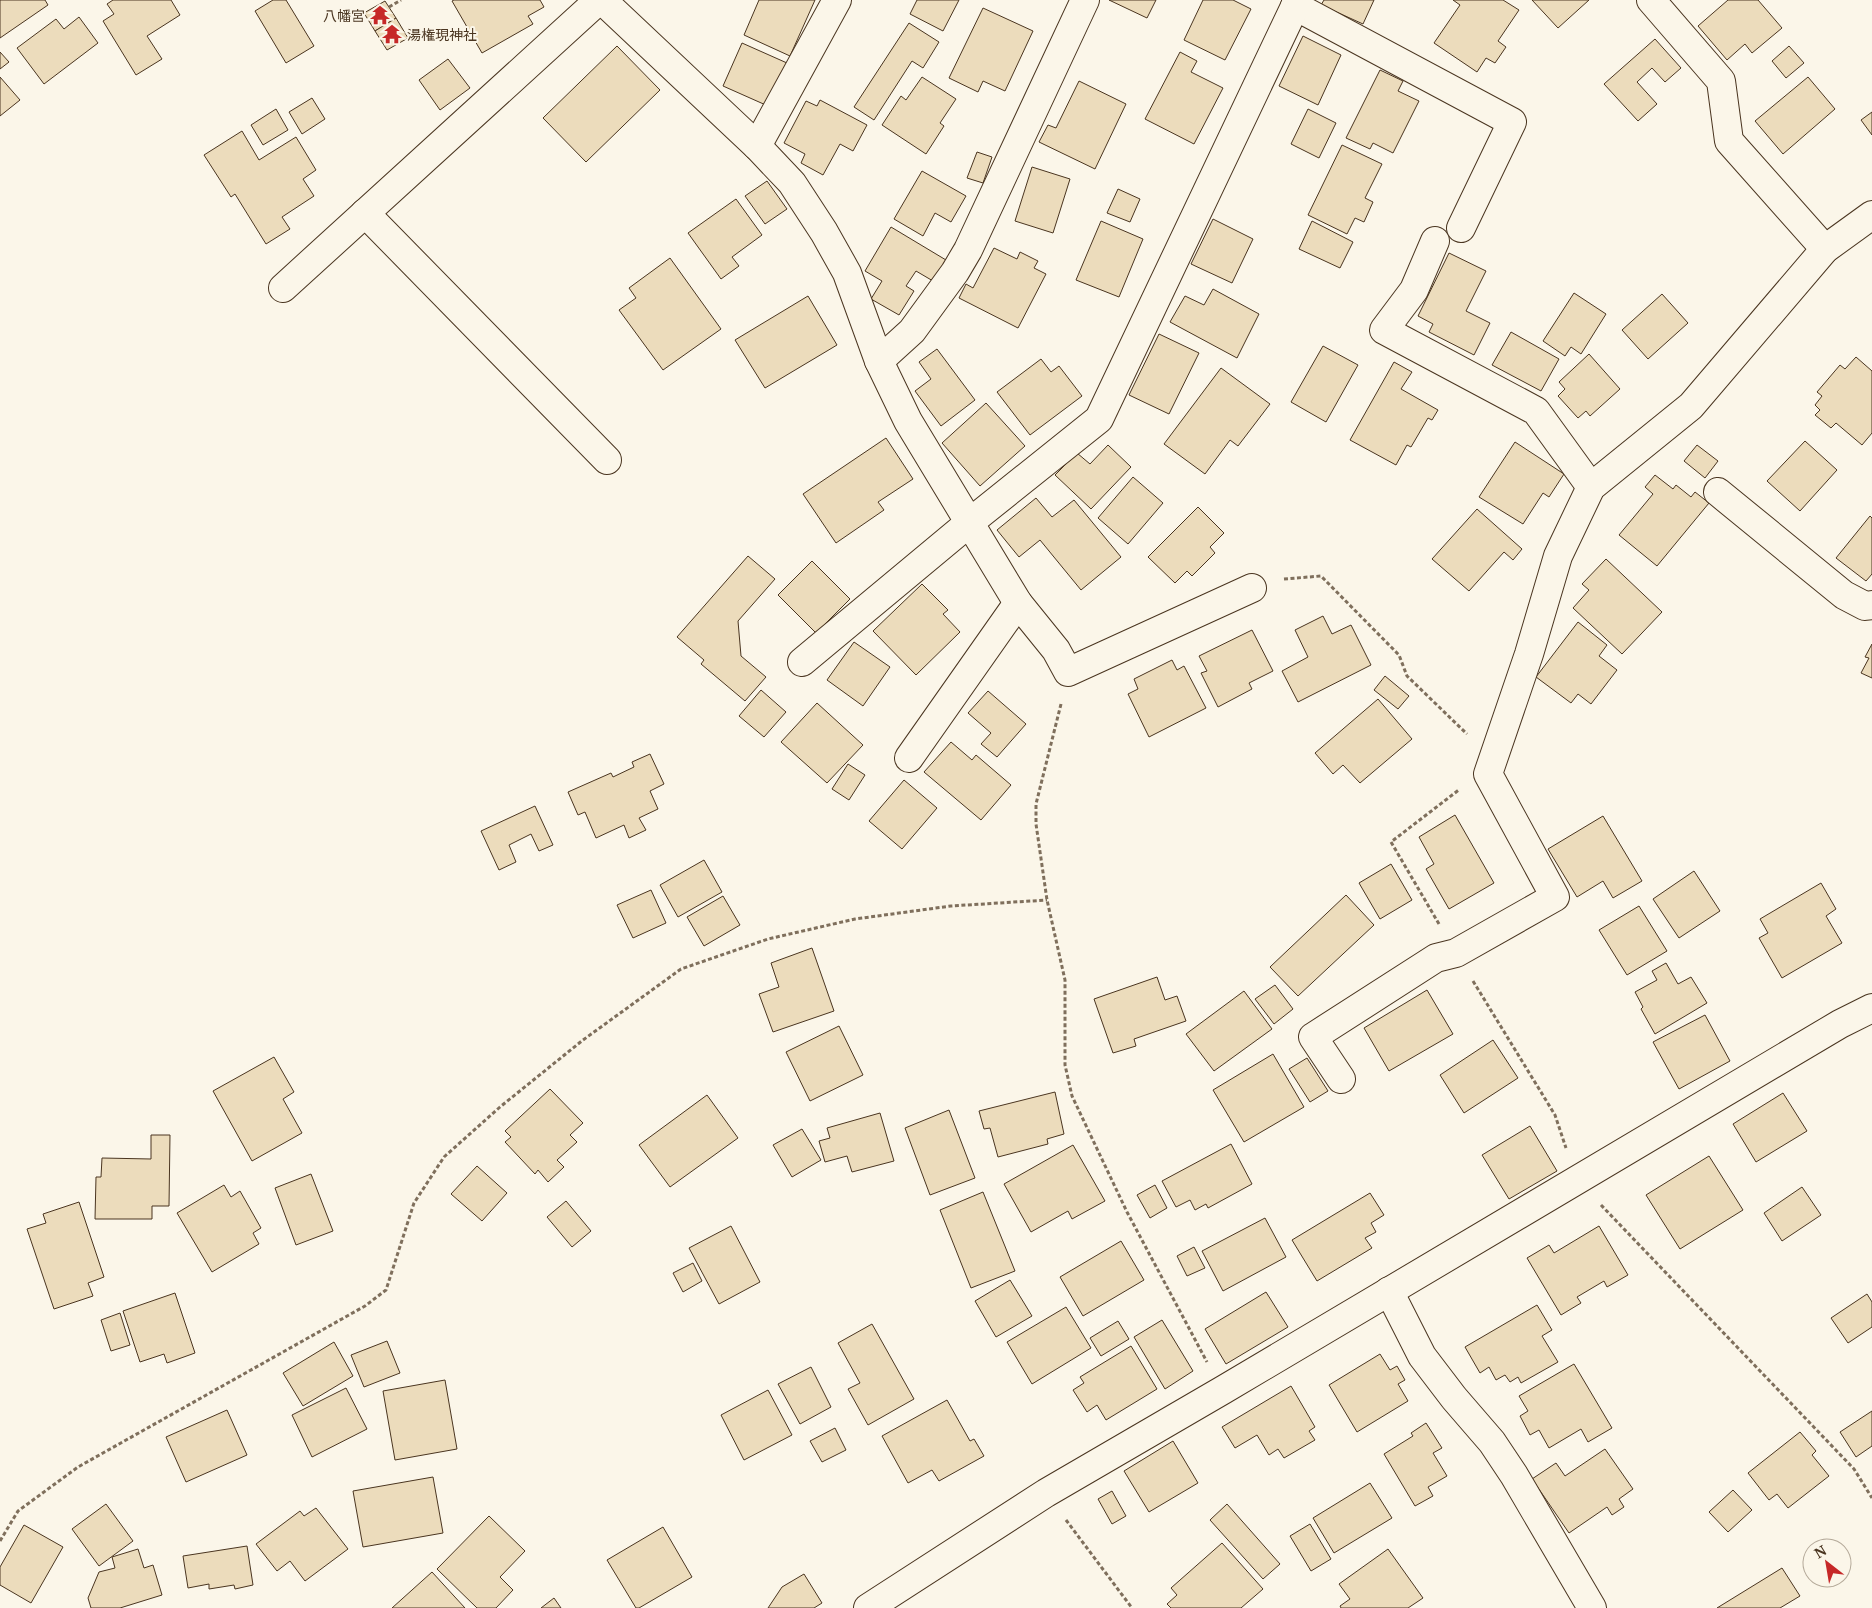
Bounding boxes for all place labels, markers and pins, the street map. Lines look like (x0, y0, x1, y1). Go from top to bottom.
temple icon: 八幡宮 (369, 4, 391, 26)
place label: 八幡宮 (323, 6, 365, 25)
temple icon: 湯権現神社 (381, 23, 403, 45)
place label: 湯権現神社 (407, 25, 477, 44)

